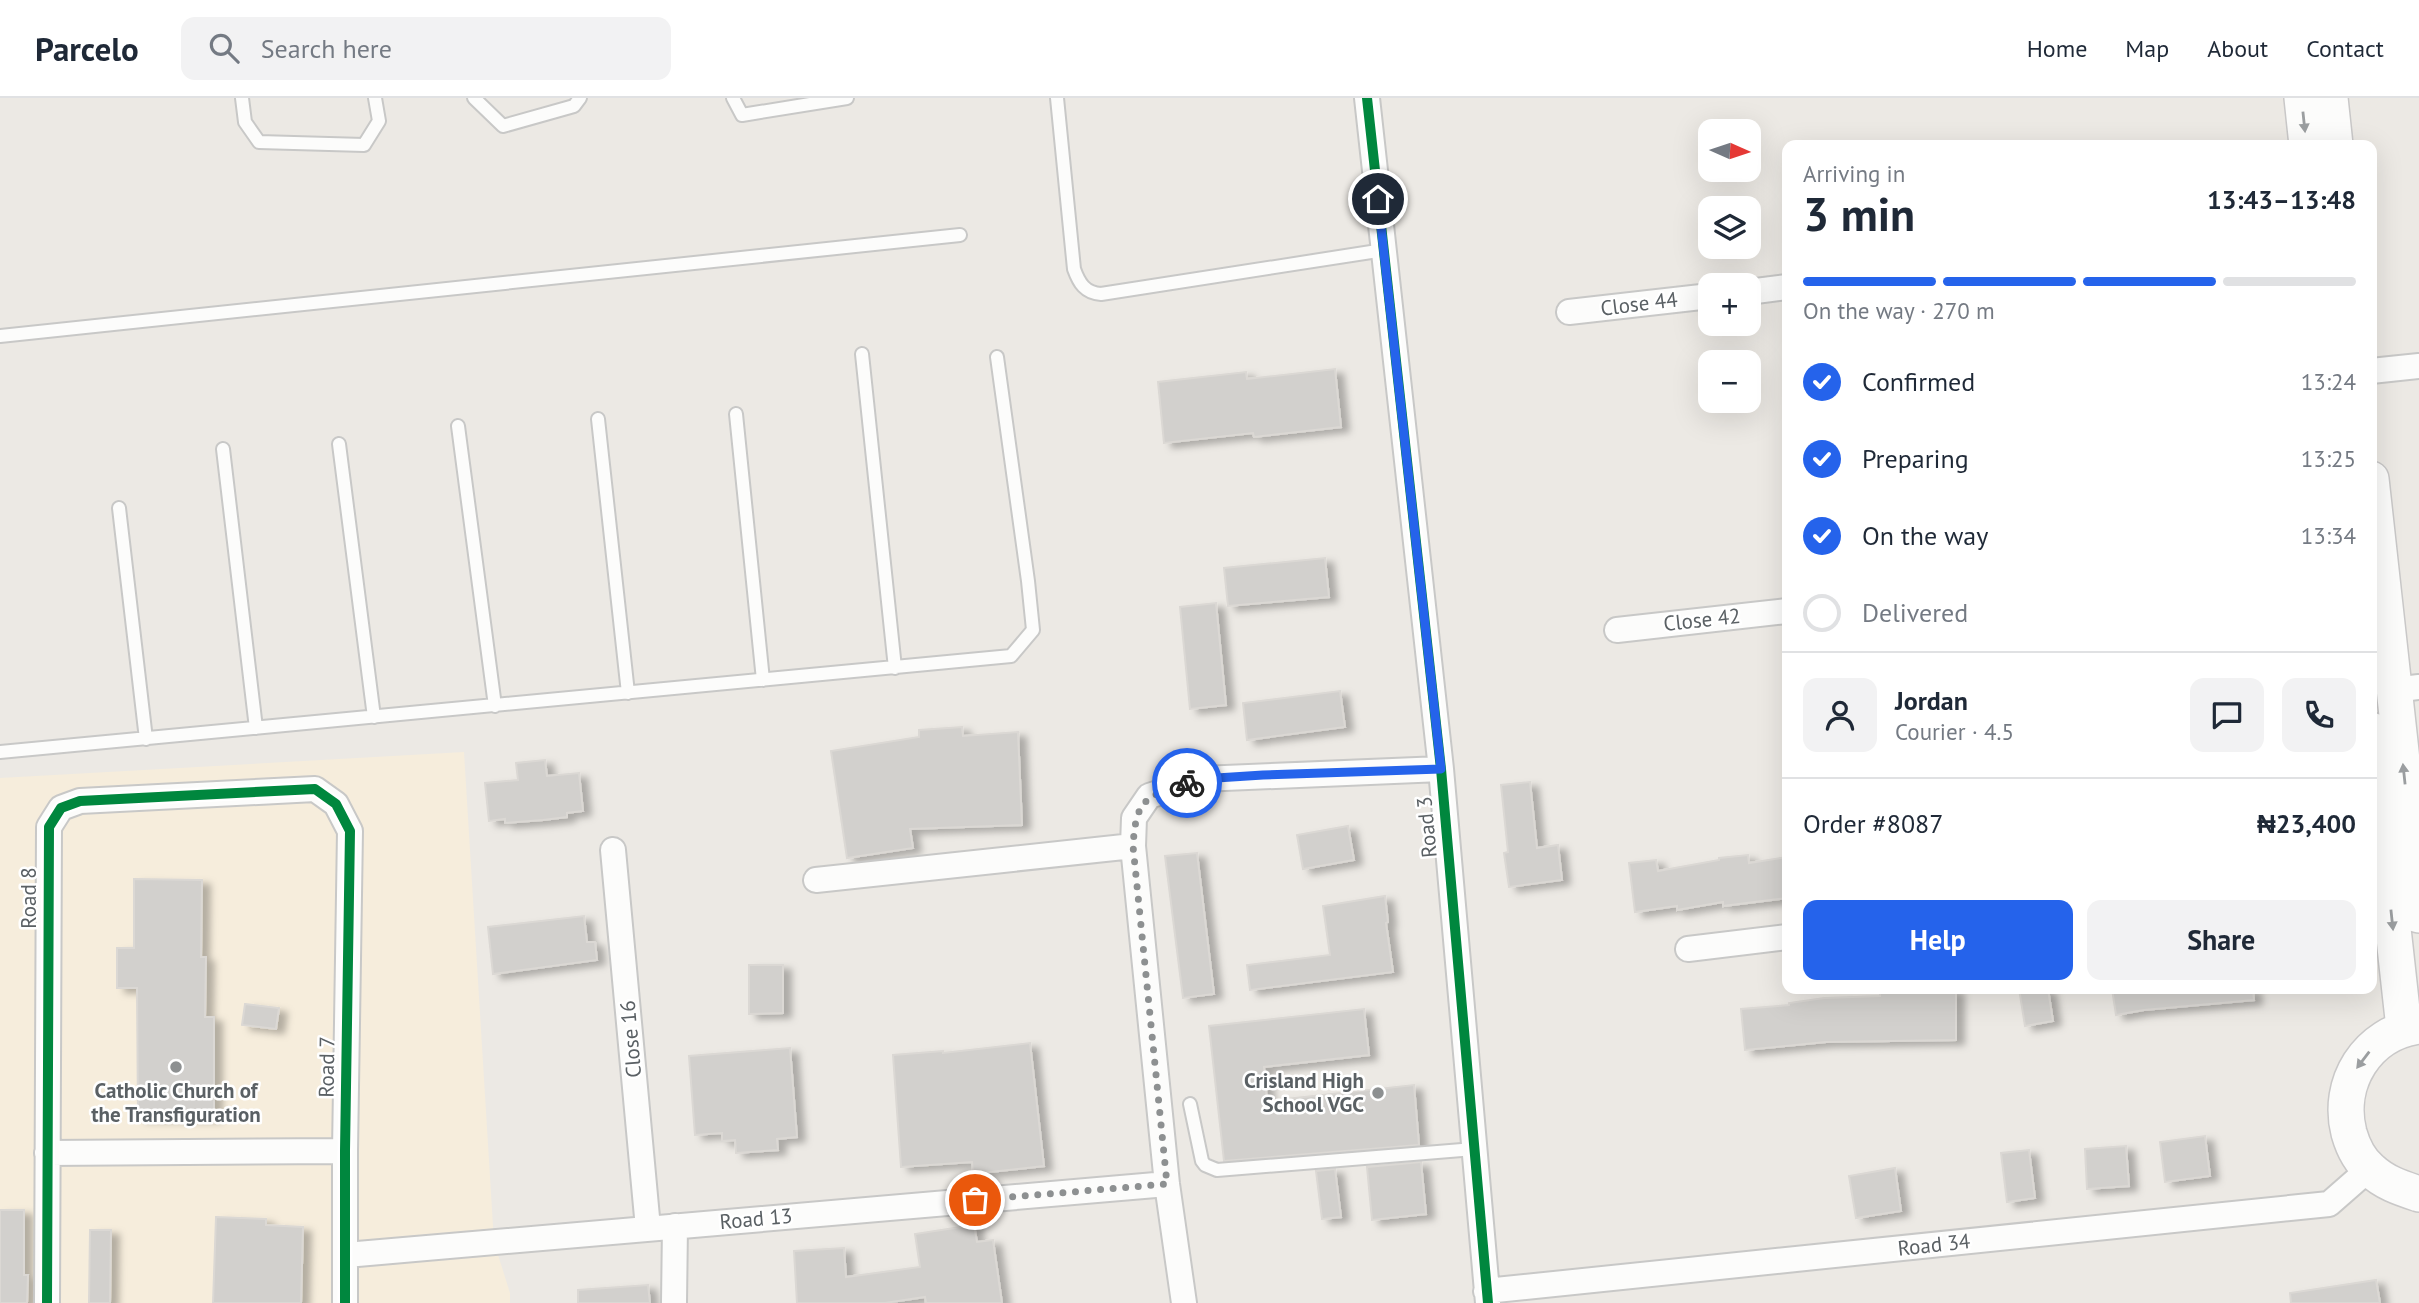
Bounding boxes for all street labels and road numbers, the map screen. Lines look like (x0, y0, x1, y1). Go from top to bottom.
street label: Close 44 (1599, 285, 1679, 322)
street label: Close 42 (1662, 602, 1742, 637)
street label: Road 3 (1410, 795, 1443, 859)
street label: Road 8 (15, 867, 42, 929)
street label: Close 16 (614, 999, 647, 1079)
street label: Road 7 (312, 1036, 341, 1098)
street label: Road 13 (718, 1202, 793, 1235)
street label: Road 34 (1896, 1227, 1972, 1262)

